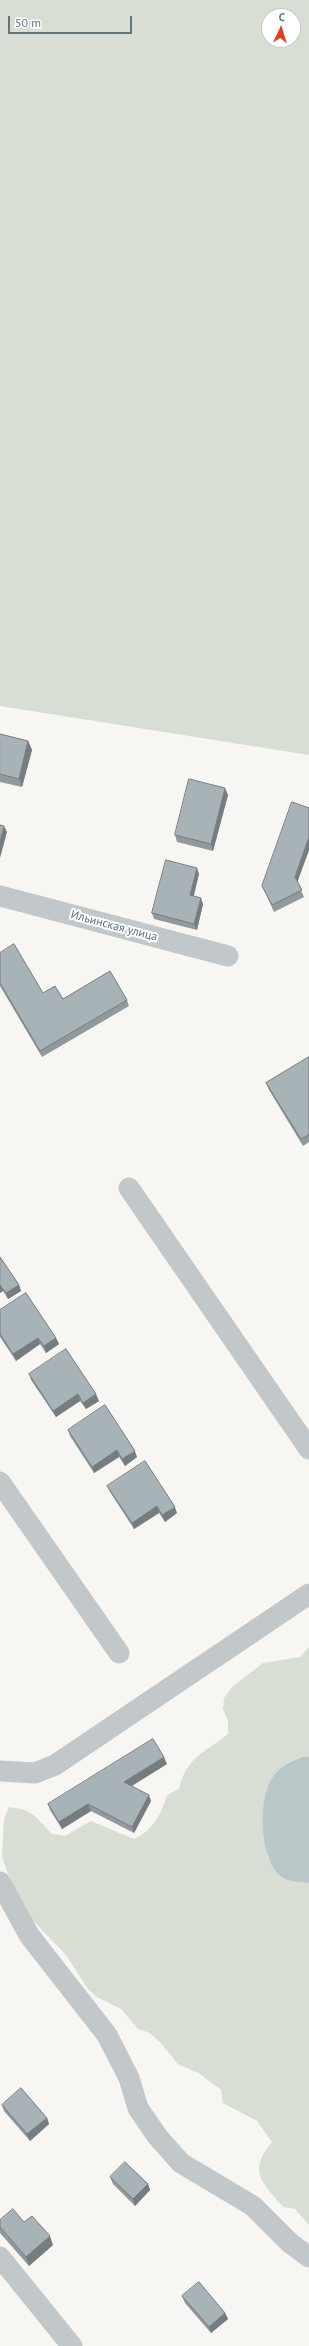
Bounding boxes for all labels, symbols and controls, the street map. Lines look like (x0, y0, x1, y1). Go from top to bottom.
scale bar (10, 8, 134, 34)
north arrow (261, 8, 301, 48)
text: С (278, 10, 285, 24)
text: 50 m (15, 15, 41, 30)
street label: Ильинская улица (69, 907, 159, 945)

